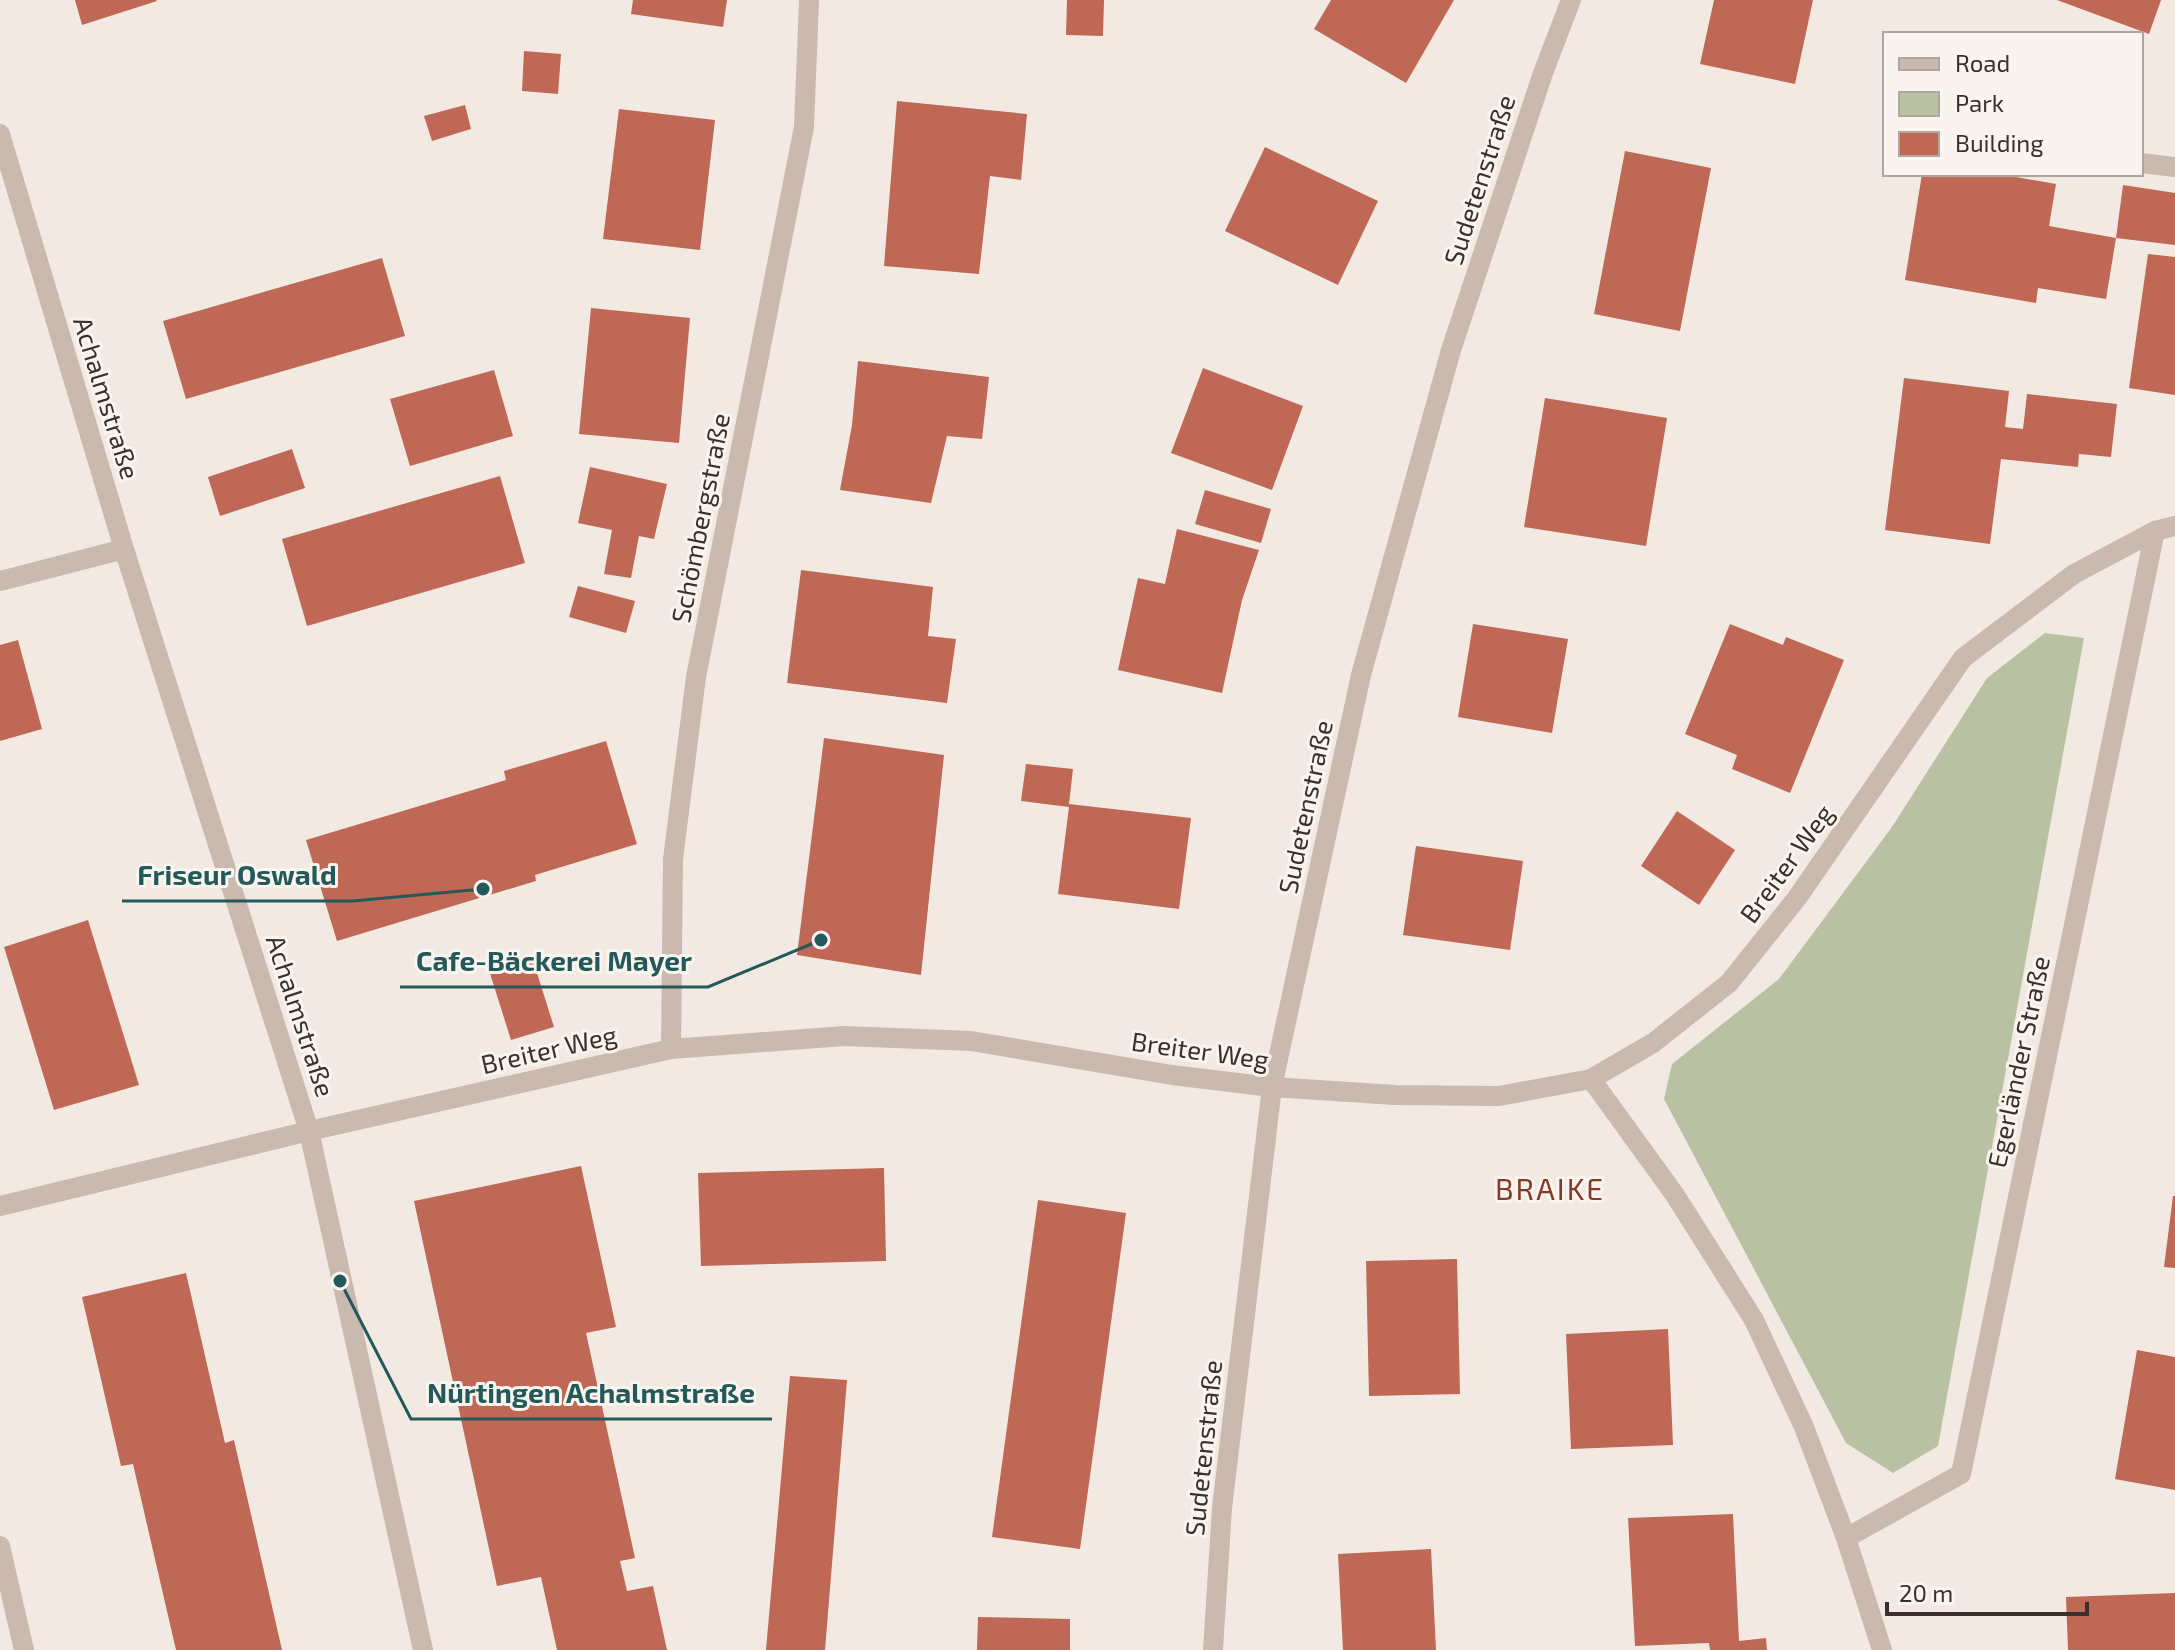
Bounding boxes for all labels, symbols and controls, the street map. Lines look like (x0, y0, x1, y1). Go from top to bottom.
legend (1883, 32, 2143, 176)
text: Road (1955, 48, 2010, 77)
text: Park (1955, 88, 2004, 117)
street label: Sudetenstraße (1437, 91, 1521, 268)
text: Building (1955, 128, 2044, 157)
street label: Achalmstraße (68, 313, 147, 482)
street label: Schömbergstraße (664, 410, 735, 625)
street label: Sudetenstraße (1271, 717, 1338, 896)
street label: Breiter Weg (1733, 798, 1839, 928)
callout: Friseur Oswald (122, 849, 353, 901)
text: Friseur Oswald (137, 857, 337, 891)
street label: Achalmstraße (261, 931, 342, 1100)
callout: Cafe-Bäckerei Mayer (400, 935, 708, 987)
text: Cafe-Bäckerei Mayer (416, 943, 692, 977)
street label: Egerländer Straße (1980, 953, 2055, 1170)
street label: Breiter Weg (478, 1018, 620, 1079)
street label: Breiter Weg (1129, 1025, 1271, 1075)
district label: BRAIKE (1495, 1170, 1605, 1206)
street label: Sudetenstraße (1178, 1358, 1227, 1537)
callout: Nürtingen Achalmstraße (411, 1367, 772, 1419)
text: Nürtingen Achalmstraße (427, 1375, 755, 1409)
scale bar (1887, 1566, 2087, 1616)
text: 20 m (1899, 1578, 1953, 1607)

